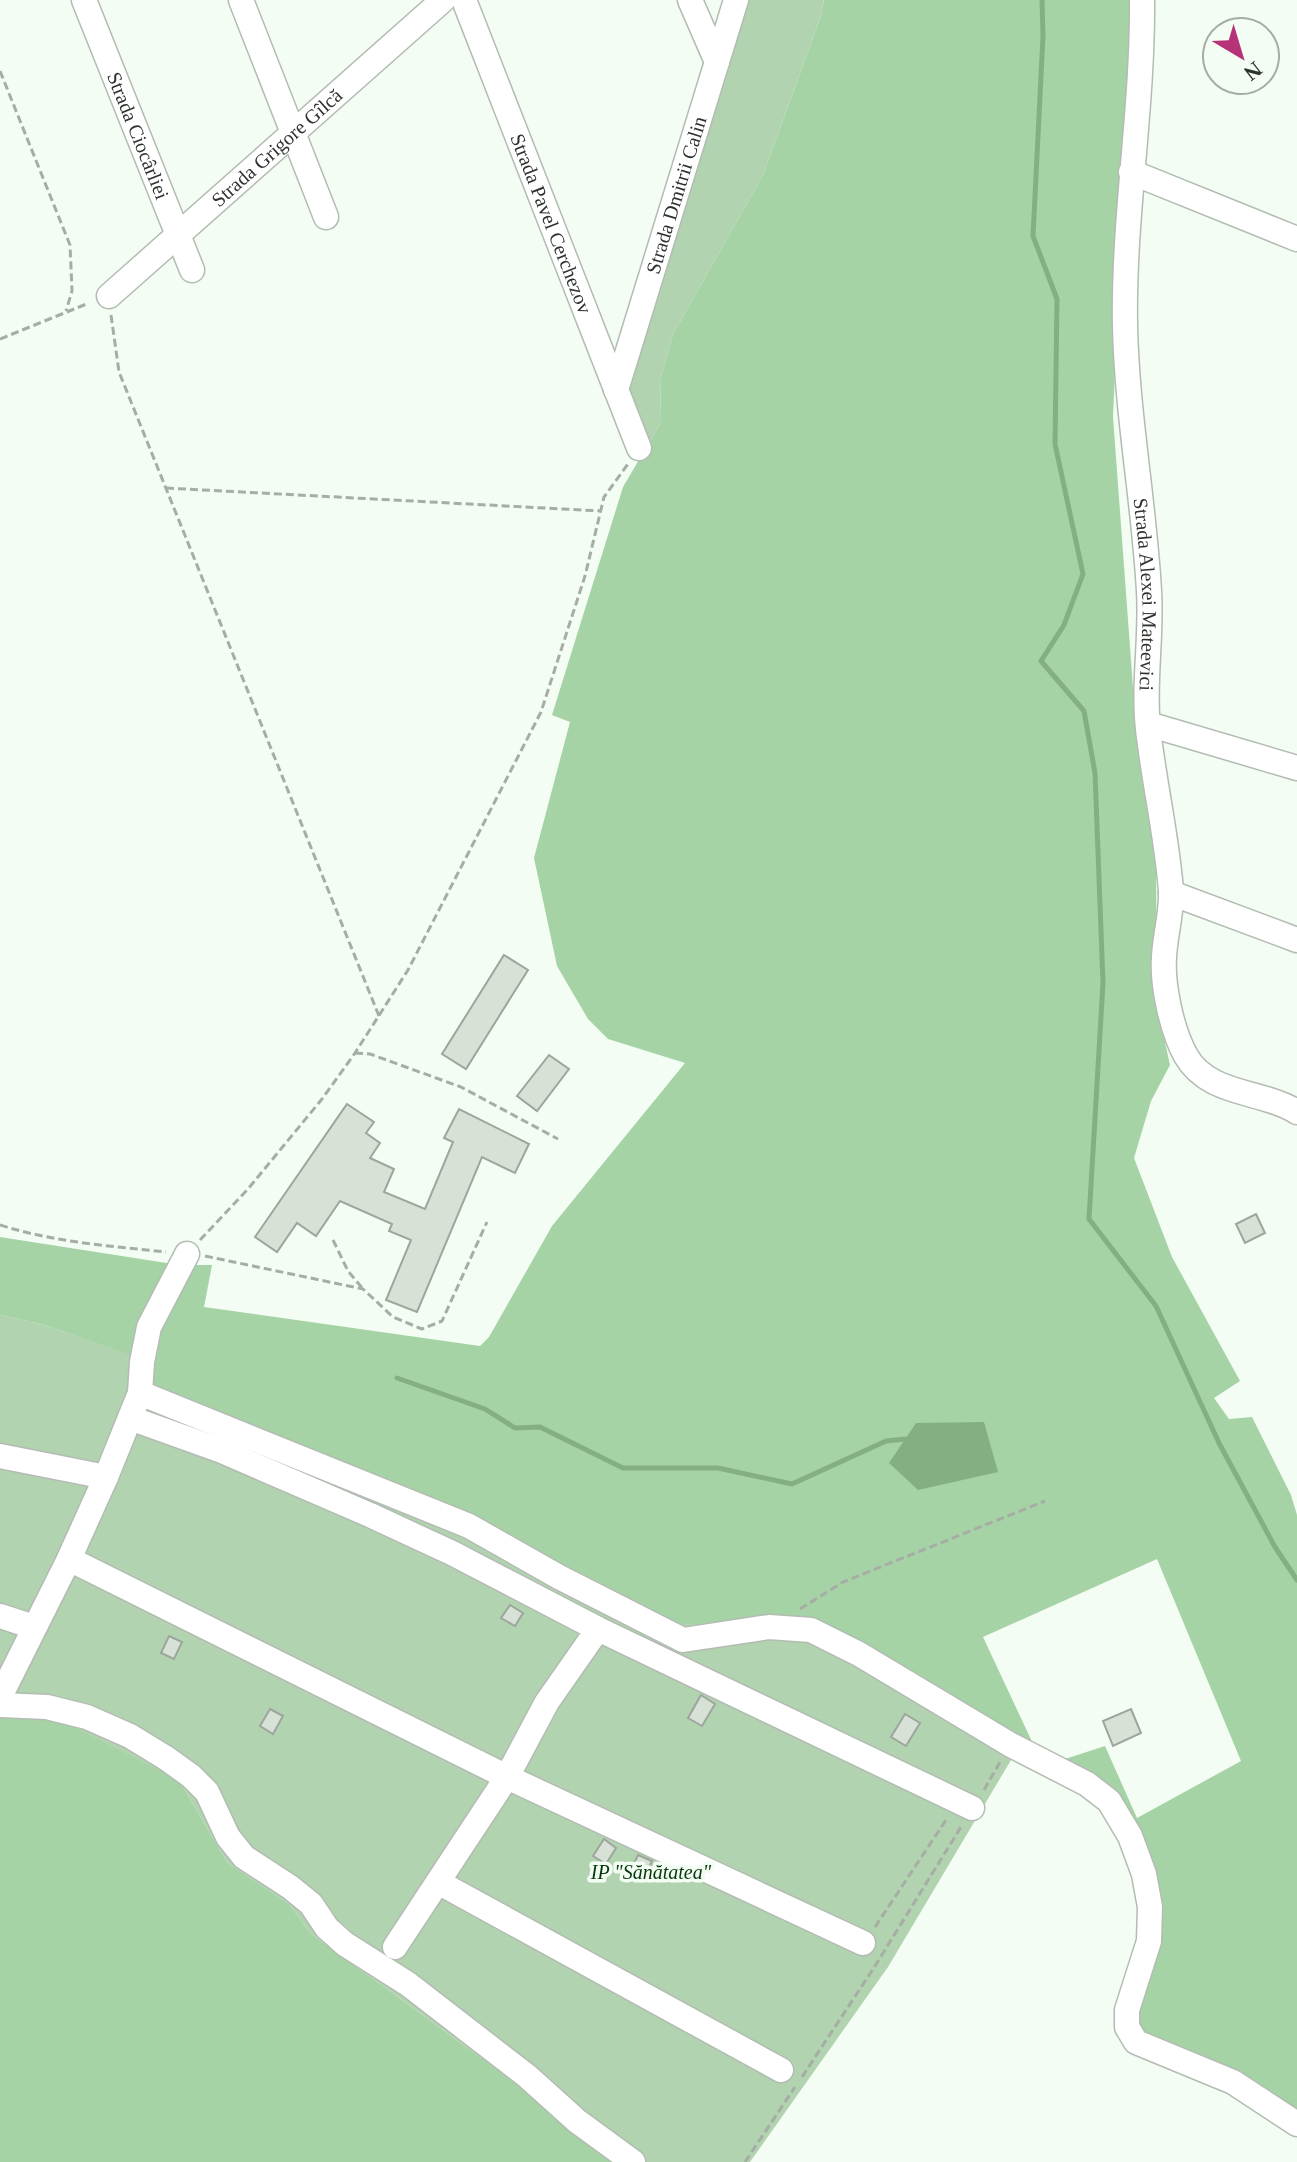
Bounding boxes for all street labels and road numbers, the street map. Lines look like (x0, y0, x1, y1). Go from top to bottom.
street label: Strada Ciocârliei (103, 69, 174, 203)
street label: Strada Grigore Gîlcă (207, 84, 346, 211)
street label: Strada Dmitrii Calin (641, 114, 711, 276)
street label: Strada Pavel Cerchezov (506, 131, 596, 317)
street label: Strada Alexei Mateevici (1130, 497, 1161, 692)

